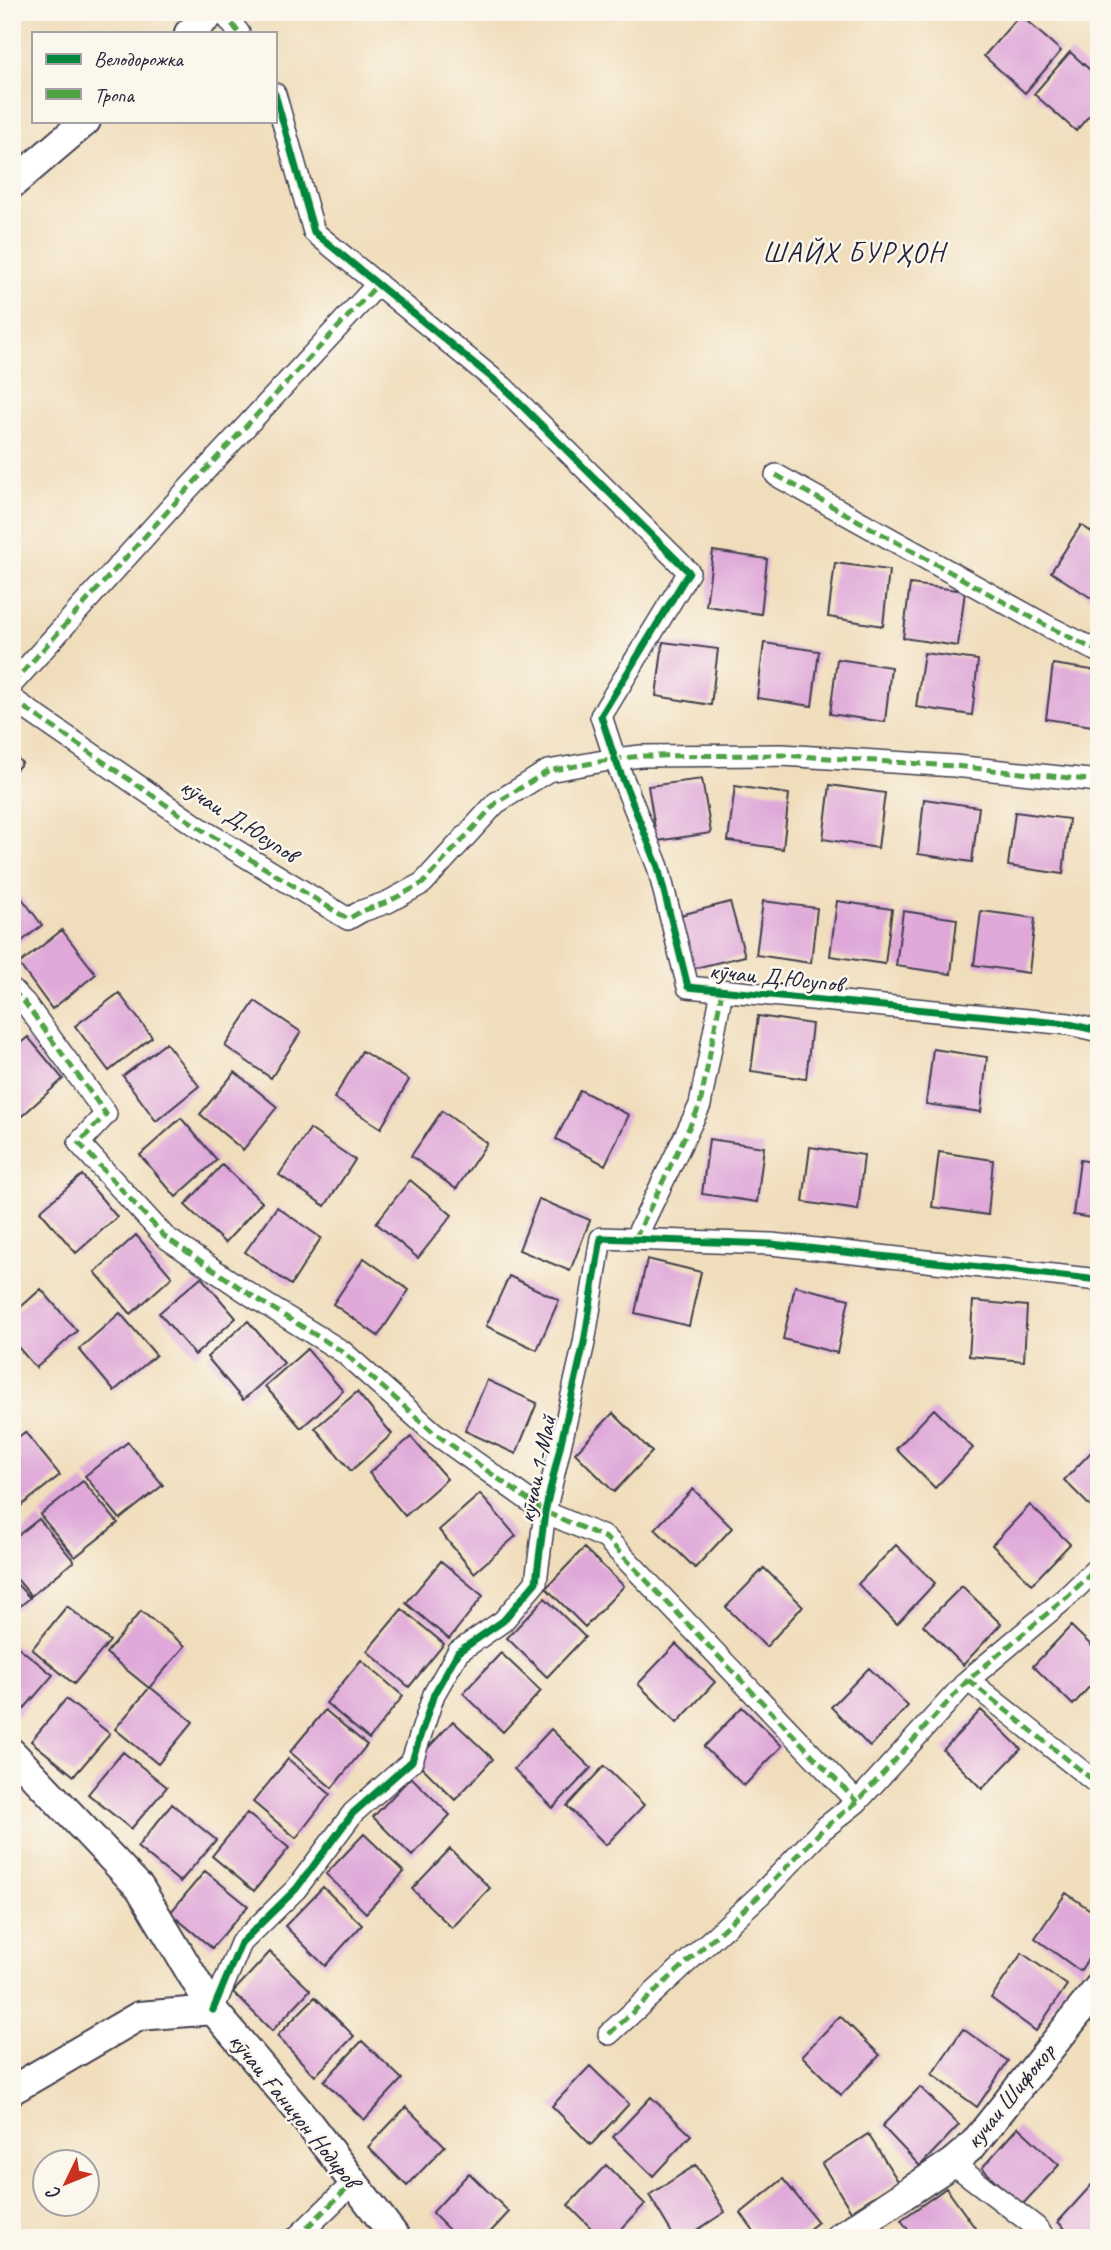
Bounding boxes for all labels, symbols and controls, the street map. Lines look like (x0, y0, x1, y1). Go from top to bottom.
legend (32, 32, 276, 122)
text: Велодорожка (94, 46, 184, 72)
text: Тропа (94, 82, 135, 108)
district label: ШАЙХ БУРҲОН (762, 235, 948, 270)
street label: кӯчаи Д.Юсупов (175, 771, 307, 872)
street label: кӯчаи Д.Юсупов (708, 955, 849, 999)
street label: кӯчаи 1-Май (511, 1411, 563, 1525)
street label: кӯчаи Ғаниҷон Нодиров (222, 2026, 369, 2198)
street label: кучаи Шифокор (958, 2036, 1063, 2155)
north arrow (32, 2148, 102, 2218)
text: С (41, 2180, 66, 2206)

